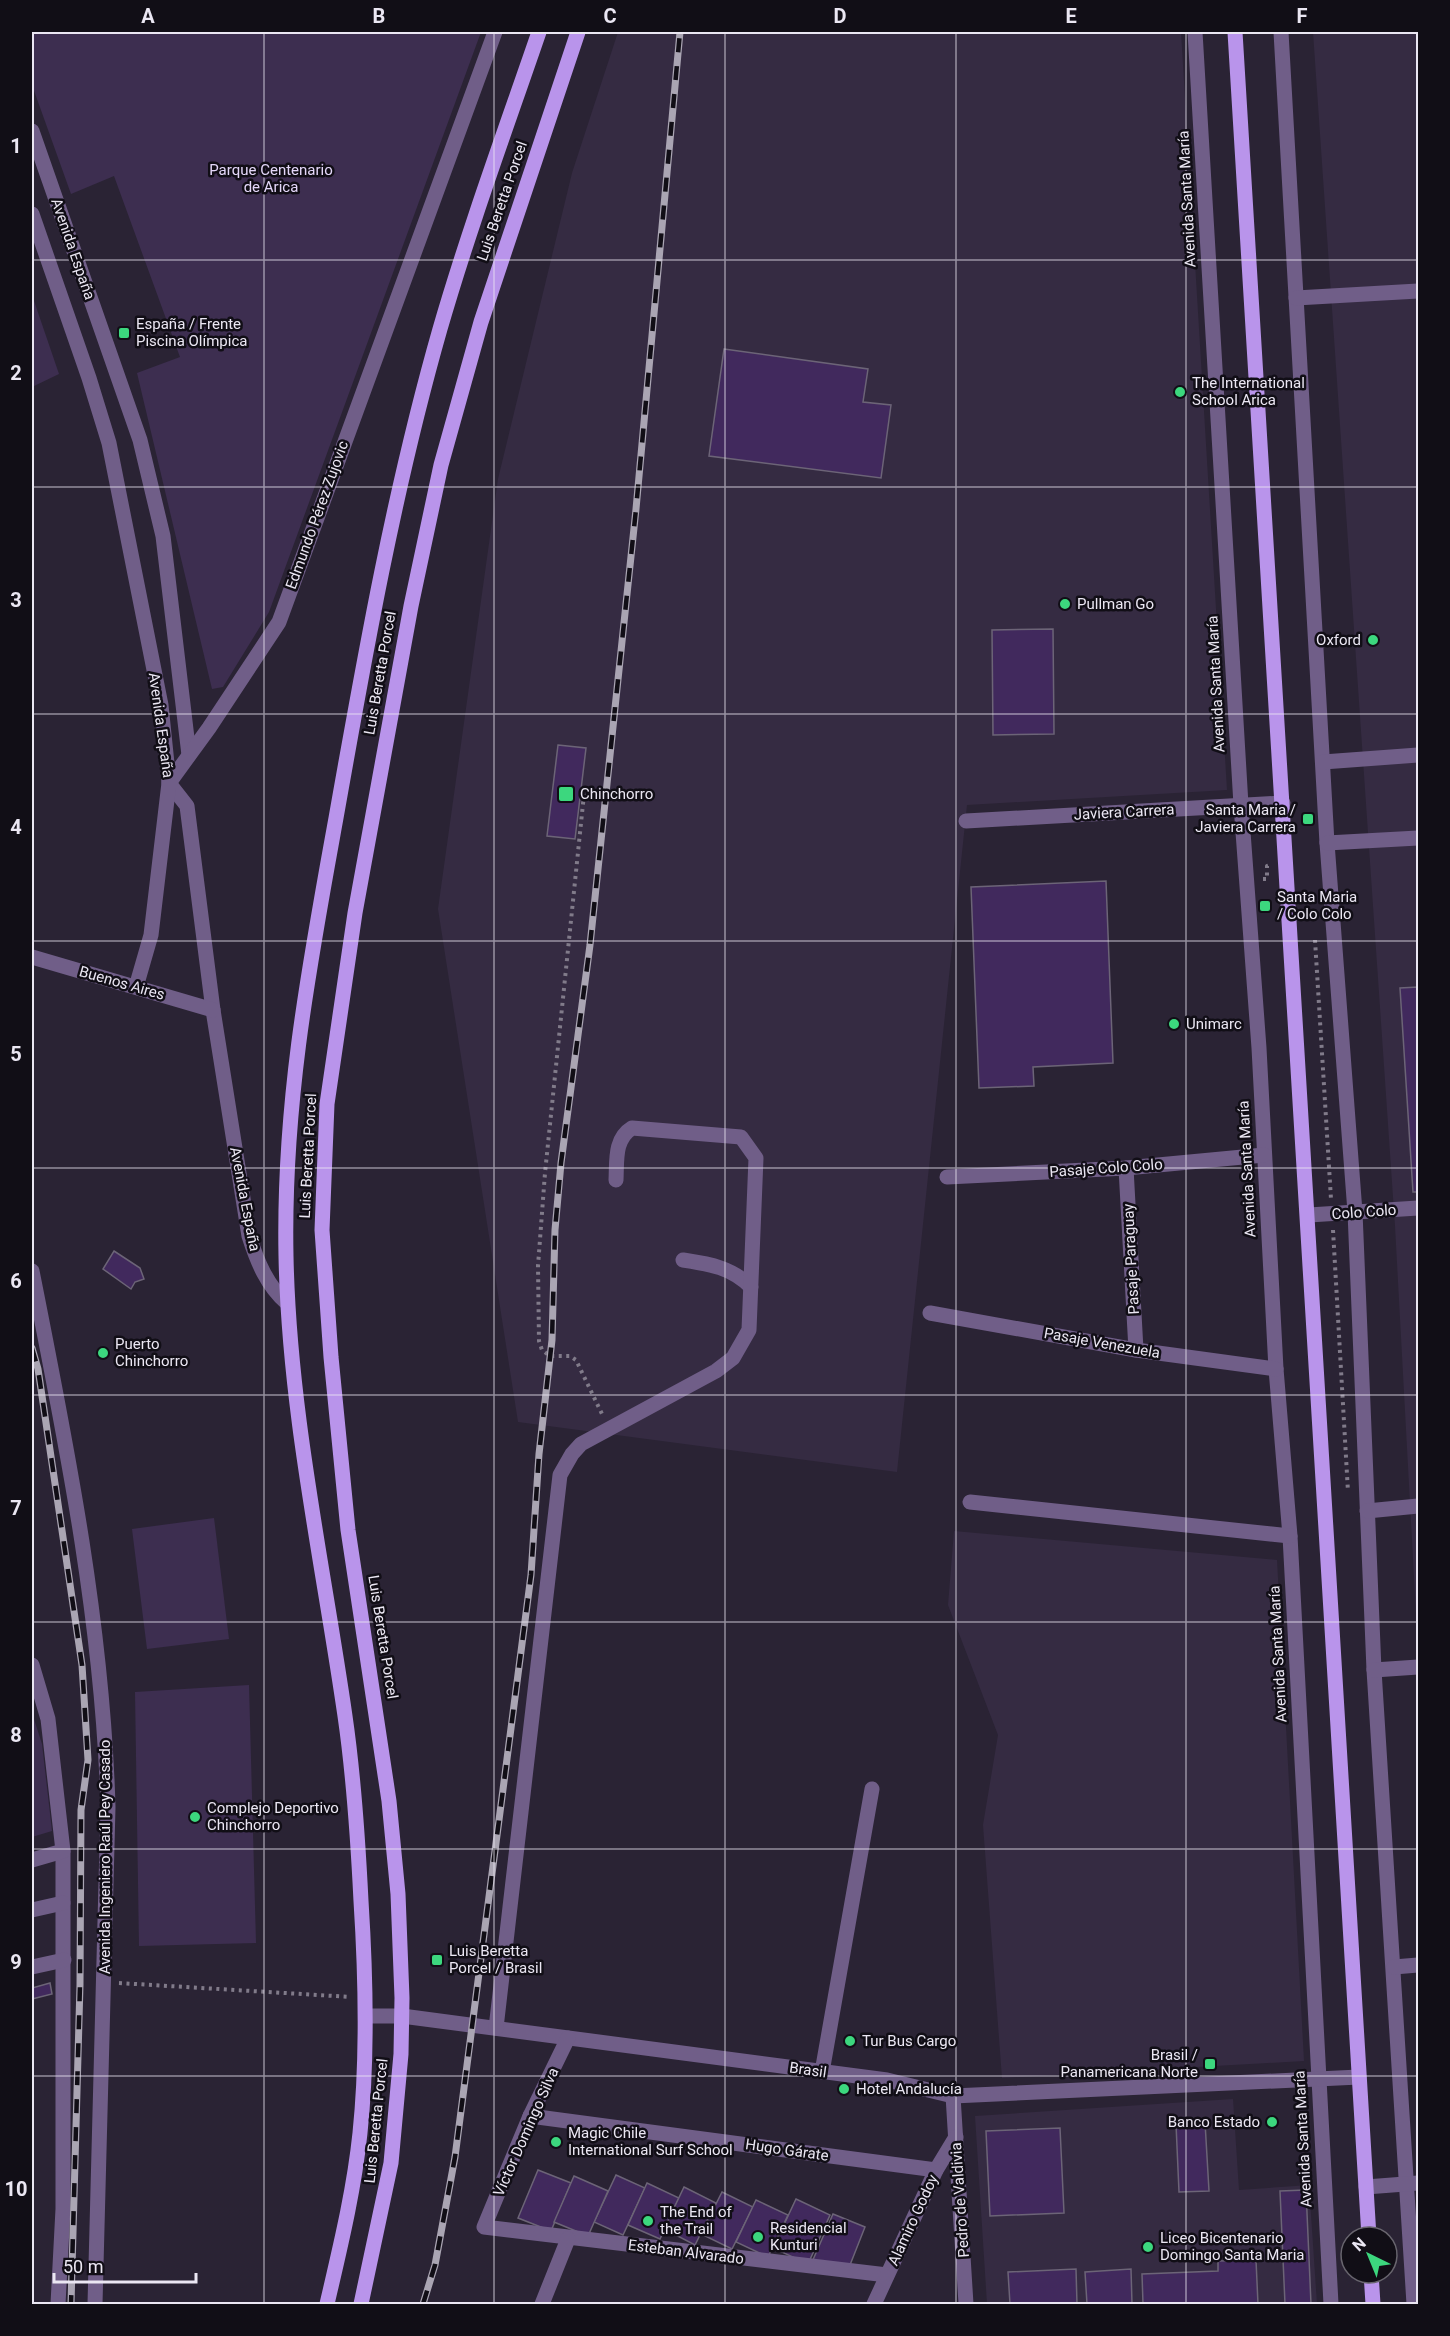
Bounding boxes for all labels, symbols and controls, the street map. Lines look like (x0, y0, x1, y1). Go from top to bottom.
text: A (141, 4, 155, 28)
text: B (373, 4, 385, 28)
text: C (603, 4, 617, 28)
text: D (834, 4, 847, 28)
text: E (1065, 4, 1077, 28)
text: F (1297, 4, 1308, 28)
street label: Avenida Santa María (1174, 130, 1200, 268)
text: 1 (10, 134, 22, 158)
street label: Luis Beretta Porcel (473, 139, 531, 263)
park label: Parque Centenario de Arica (209, 161, 333, 196)
street label: Avenida España (47, 196, 99, 302)
place label: España / Frente Piscina Olímpica (136, 315, 247, 350)
marker: España / Frente Piscina Olímpica (117, 326, 131, 340)
text: 2 (10, 361, 22, 385)
place label: The International School Arica (1192, 374, 1305, 409)
marker: The International School Arica (1173, 385, 1187, 399)
street label: Edmundo Pérez Zujovic (282, 438, 352, 592)
text: 3 (10, 588, 22, 612)
place label: Pullman Go (1077, 595, 1154, 613)
marker: Pullman Go (1058, 597, 1072, 611)
street label: Luis Beretta Porcel (360, 610, 400, 736)
street label: Avenida Santa María (1203, 615, 1229, 753)
place label: Oxford (1316, 631, 1361, 649)
marker: Oxford (1366, 633, 1380, 647)
street label: Avenida España (145, 671, 177, 779)
marker: Chinchorro (557, 785, 575, 803)
place label: Chinchorro (580, 785, 653, 803)
street label: Javiera Carrera (1073, 800, 1175, 824)
place label: Santa Maria / Javiera Carrera (1195, 801, 1296, 836)
marker: Santa Maria / Javiera Carrera (1301, 812, 1315, 826)
text: 4 (10, 815, 22, 839)
place label: Santa Maria / Colo Colo (1277, 888, 1357, 923)
marker: Santa Maria / Colo Colo (1258, 899, 1272, 913)
street label: Buenos Aires (77, 962, 167, 1004)
place label: Unimarc (1186, 1015, 1242, 1033)
marker: Unimarc (1167, 1017, 1181, 1031)
text: 5 (10, 1042, 22, 1066)
street label: Luis Beretta Porcel (296, 1093, 320, 1219)
street label: Avenida Santa María (1234, 1100, 1260, 1238)
street label: Avenida España (226, 1145, 264, 1253)
street label: Pasaje Colo Colo (1049, 1155, 1163, 1181)
street label: Colo Colo (1331, 1201, 1397, 1223)
street label: Pasaje Paraguay (1119, 1203, 1143, 1315)
text: 6 (10, 1269, 22, 1293)
street label: Pasaje Venezuela (1043, 1324, 1161, 1362)
place label: Puerto Chinchorro (115, 1335, 188, 1370)
marker: Puerto Chinchorro (96, 1346, 110, 1360)
text: 7 (10, 1496, 22, 1520)
street label: Luis Beretta Porcel (364, 1574, 402, 1700)
street label: Avenida Santa María (1265, 1585, 1291, 1723)
text: 8 (10, 1723, 22, 1747)
street label: Avenida Ingeniero Raúl Pey Casado (96, 1740, 114, 1974)
place label: Complejo Deportivo Chinchorro (207, 1799, 339, 1834)
marker: Complejo Deportivo Chinchorro (188, 1810, 202, 1824)
place label: Luis Beretta Porcel / Brasil (449, 1942, 542, 1977)
text: 9 (10, 1950, 22, 1974)
marker: Luis Beretta Porcel / Brasil (430, 1953, 444, 1967)
place label: Tur Bus Cargo (862, 2032, 956, 2050)
marker: Tur Bus Cargo (843, 2034, 857, 2048)
place label: Brasil / Panamericana Norte (1060, 2046, 1198, 2081)
marker: Brasil / Panamericana Norte (1203, 2057, 1217, 2071)
street label: Luis Beretta Porcel (360, 2058, 392, 2184)
street label: Brasil (788, 2058, 828, 2082)
street label: Víctor Domingo Silva (490, 2065, 562, 2199)
street label: Avenida Santa María (1290, 2070, 1316, 2208)
place label: Hotel Andalucía (856, 2080, 962, 2098)
marker: Hotel Andalucía (837, 2082, 851, 2096)
place label: Banco Estado (1168, 2113, 1260, 2131)
marker: Banco Estado (1265, 2115, 1279, 2129)
place label: Magic Chile International Surf School (568, 2124, 733, 2159)
marker: Magic Chile International Surf School (549, 2135, 563, 2149)
street label: Hugo Gárate (744, 2135, 830, 2165)
street label: Pedro de Valdivia (947, 2142, 973, 2258)
street label: Alamiro Godoy (884, 2172, 942, 2268)
text: 10 (5, 2177, 27, 2201)
place label: The End of the Trail (660, 2203, 732, 2238)
marker: The End of the Trail (641, 2214, 655, 2228)
place label: Residencial Kunturi (770, 2219, 847, 2254)
north arrow (1339, 2225, 1399, 2285)
place label: Liceo Bicentenario Domingo Santa Maria (1160, 2229, 1304, 2264)
marker: Residencial Kunturi (751, 2230, 765, 2244)
text: N (1349, 2234, 1370, 2255)
street label: Esteban Alvarado (627, 2236, 745, 2268)
marker: Liceo Bicentenario Domingo Santa Maria (1141, 2240, 1155, 2254)
scale bar (54, 2246, 196, 2284)
text: 50 m (63, 2256, 103, 2277)

